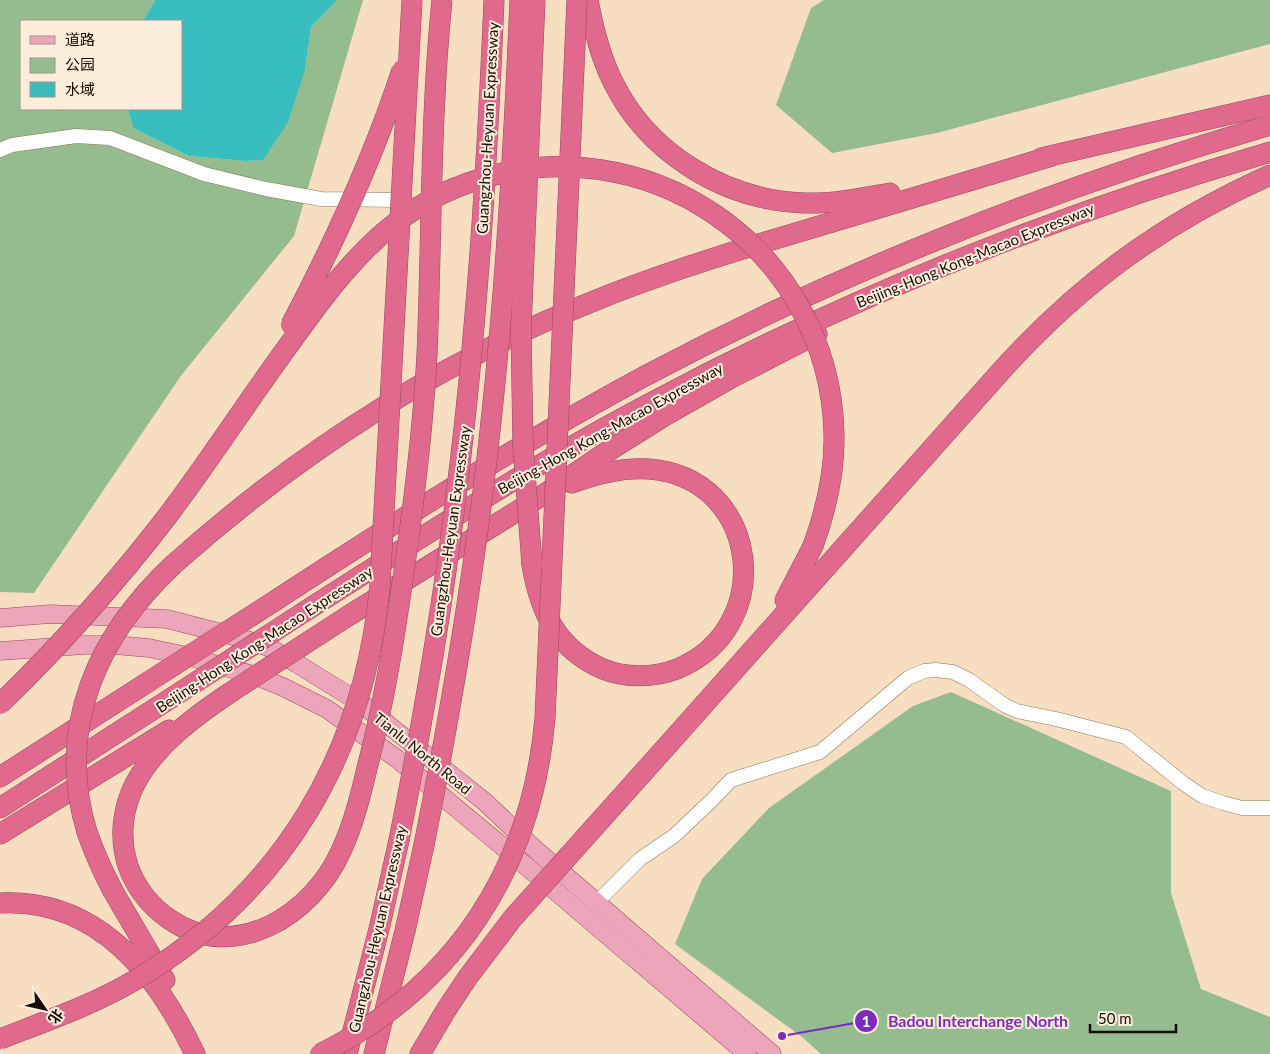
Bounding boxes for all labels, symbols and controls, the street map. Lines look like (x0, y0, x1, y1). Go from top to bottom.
legend (20, 20, 182, 110)
street label: Guangzhou-Heyuan Expressway (472, 21, 502, 235)
text: 道路 (65, 30, 95, 48)
text: 公园 (65, 55, 95, 73)
text: 水域 (65, 80, 95, 98)
street label: Beijing-Hong Kong-Macao Expressway (853, 199, 1097, 311)
street label: Beijing-Hong Kong-Macao Expressway (494, 358, 726, 498)
street label: Guangzhou-Heyuan Expressway (426, 424, 474, 637)
street label: Beijing-Hong Kong-Macao Expressway (152, 562, 376, 716)
street label: Tianlu North Road (371, 708, 475, 798)
street label: Guangzhou-Heyuan Expressway (344, 823, 410, 1035)
north arrow (20, 984, 70, 1034)
scale bar (1090, 1002, 1176, 1034)
text: 北 (45, 1006, 67, 1027)
callout: Badou Interchange North (853, 1006, 1078, 1037)
text: 50 m (1098, 1009, 1132, 1027)
text: Badou Interchange North (888, 1011, 1068, 1030)
text: 1 (862, 1012, 870, 1030)

